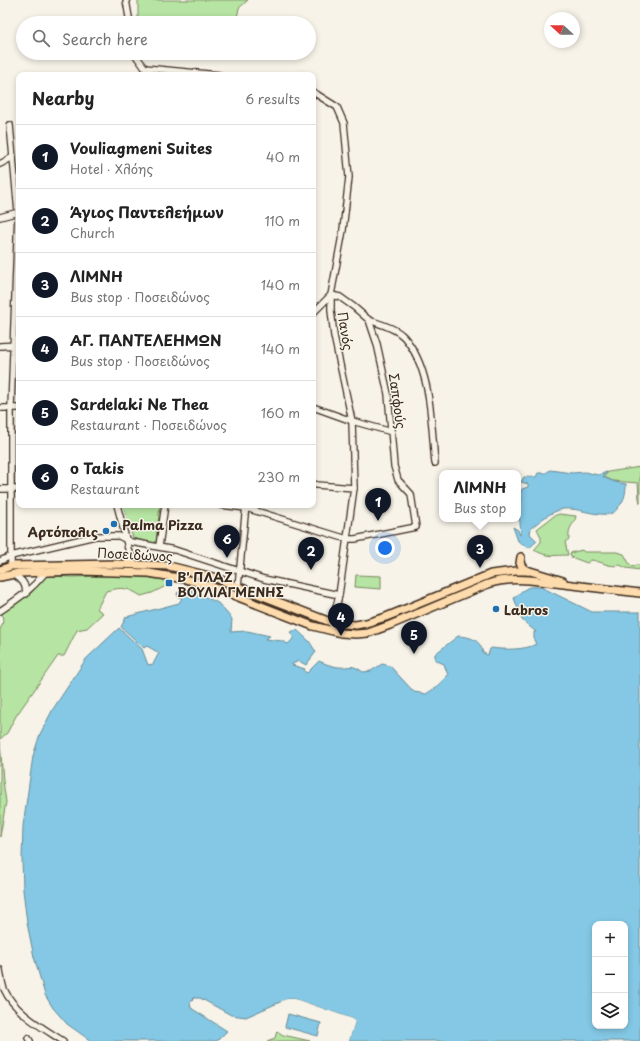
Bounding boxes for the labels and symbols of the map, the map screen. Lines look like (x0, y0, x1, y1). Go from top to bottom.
north arrow (544, 12, 580, 48)
street label: Πανός (334, 310, 358, 352)
street label: Σαπφούς (385, 372, 411, 430)
pin: 1 (365, 488, 391, 521)
place label: Palma Pizza (122, 515, 203, 534)
marker: Palma Pizza (109, 519, 119, 529)
place label: Αρτόπολις (28, 522, 98, 541)
pin: 6 (214, 525, 240, 558)
marker: Αρτόπολις (101, 526, 111, 536)
pin: 3 (467, 535, 493, 568)
pin: 2 (298, 537, 324, 570)
your location (375, 538, 395, 558)
street label: Ποσειδώνος (97, 543, 173, 565)
place label: Β' ΠΛΑΖ ΒΟΥΛΙΑΓΜΕΝΗΣ (177, 567, 284, 601)
marker: Β' ΠΛΑΖ ΒΟΥΛΙΑΓΜΕΝΗΣ (164, 578, 174, 588)
place label: Labros (504, 600, 548, 619)
pin: 4 (328, 603, 354, 636)
marker: Labros (491, 604, 501, 614)
pin: 5 (401, 621, 427, 654)

